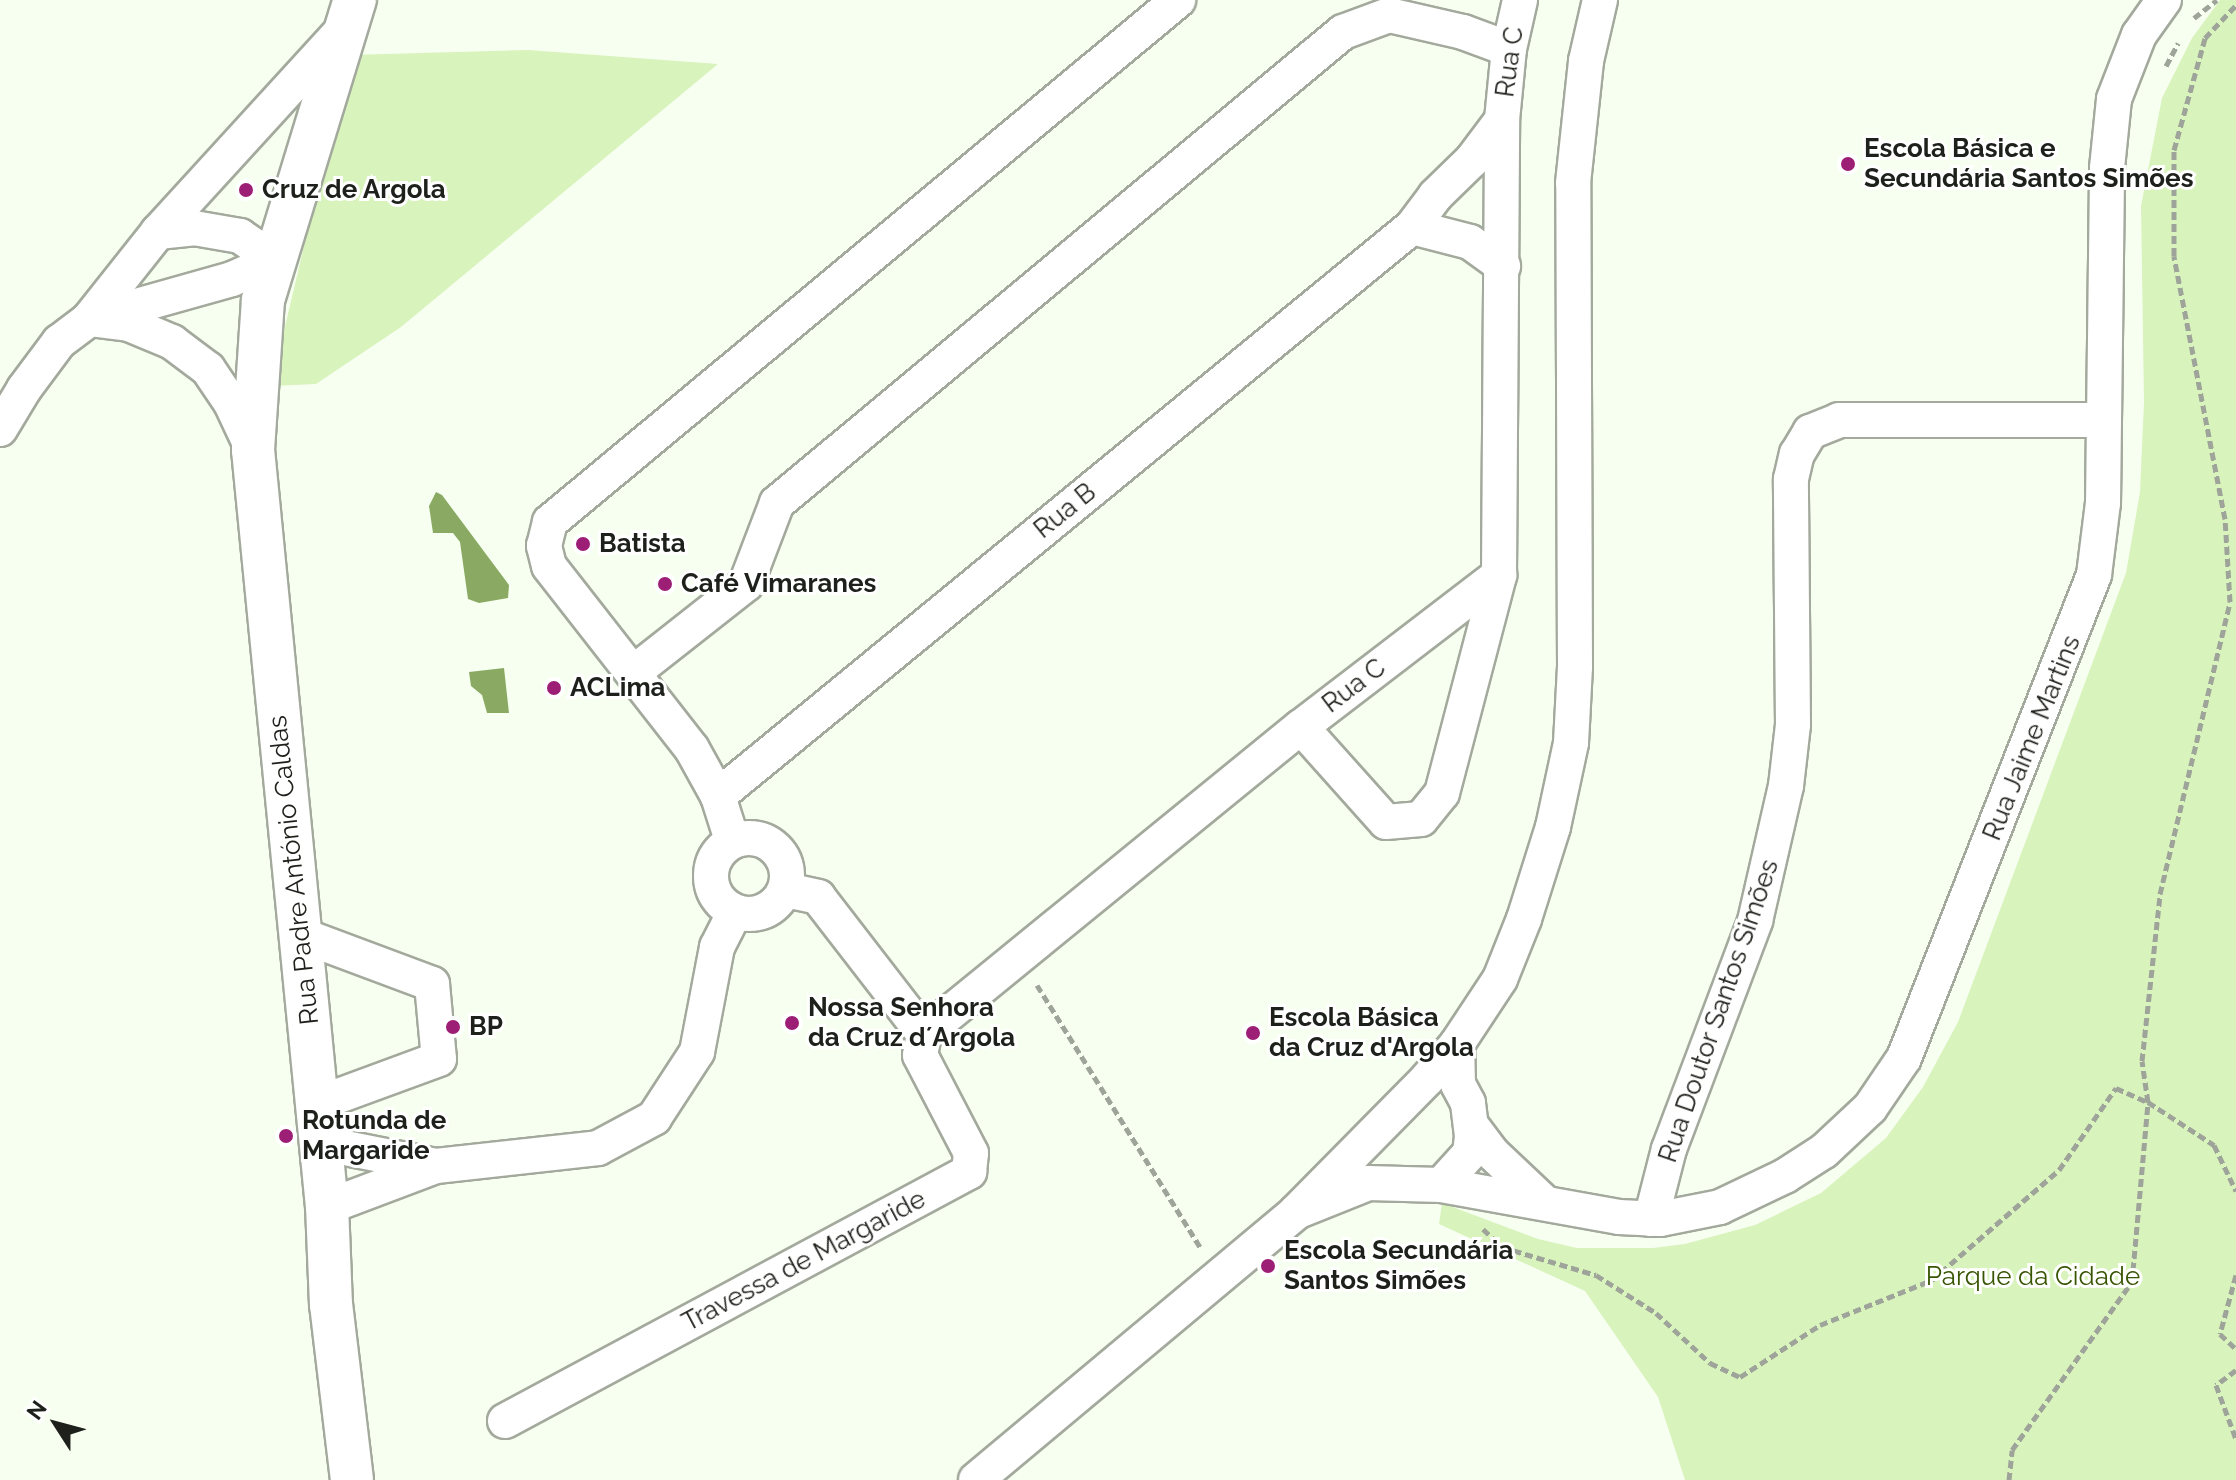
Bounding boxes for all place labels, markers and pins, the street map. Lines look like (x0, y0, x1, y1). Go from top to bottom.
place label: Escola Básica e Secundária Santos Simões (1864, 133, 2194, 194)
marker: Escola Básica e Secundária Santos Simões (1839, 155, 1857, 173)
place label: Cruz de Argola (262, 174, 446, 206)
marker: Cruz de Argola (237, 181, 255, 199)
place label: Batista (599, 528, 686, 560)
marker: Batista (574, 535, 592, 553)
place label: Café Vimaranes (681, 568, 877, 600)
marker: Café Vimaranes (656, 575, 674, 593)
place label: ACLima (570, 672, 666, 704)
marker: ACLima (545, 679, 563, 697)
place label: Nossa Senhora da Cruz d´Argola (808, 992, 1015, 1054)
place label: Escola Básica da Cruz d'Argola (1269, 1002, 1474, 1064)
place label: BP (469, 1011, 503, 1043)
marker: Nossa Senhora da Cruz d´Argola (783, 1014, 801, 1032)
marker: BP (444, 1018, 462, 1036)
marker: Escola Básica da Cruz d'Argola (1244, 1024, 1262, 1042)
place label: Rotunda de Margaride (302, 1105, 446, 1166)
marker: Rotunda de Margaride (277, 1127, 295, 1145)
place label: Escola Secundária Santos Simões (1284, 1235, 1513, 1296)
marker: Escola Secundária Santos Simões (1259, 1257, 1277, 1275)

